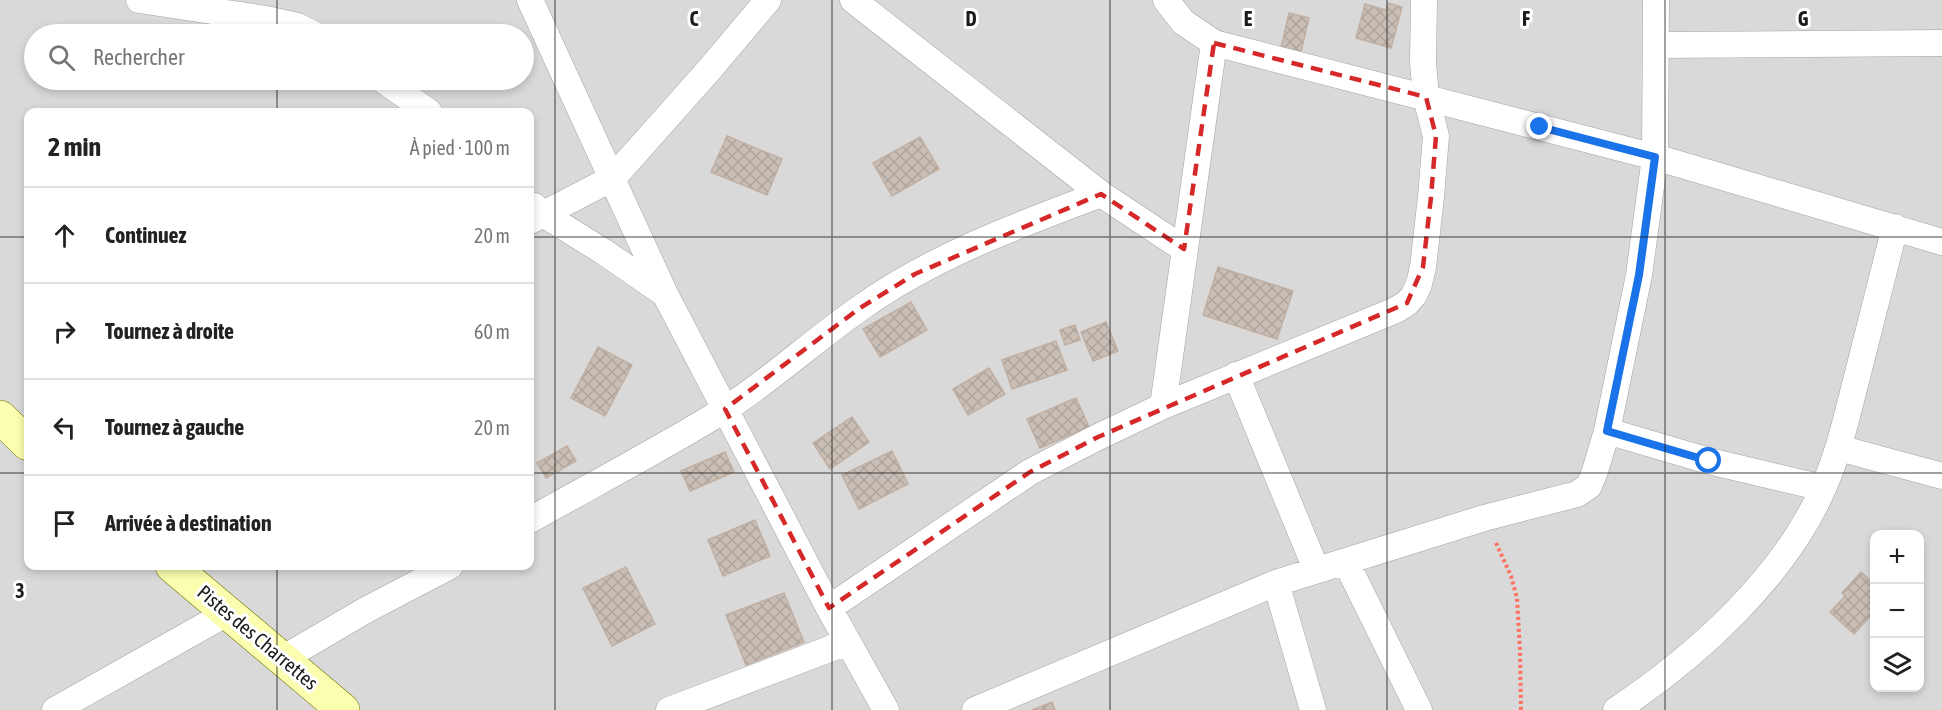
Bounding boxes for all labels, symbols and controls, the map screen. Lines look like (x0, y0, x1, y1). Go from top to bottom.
text: C (690, 7, 699, 30)
text: D (965, 7, 977, 30)
text: E (1244, 7, 1253, 30)
text: F (1522, 7, 1530, 30)
text: G (1798, 7, 1809, 30)
search box (24, 24, 534, 90)
icon: search (45, 41, 78, 74)
text: Rechercher (93, 44, 184, 70)
route end (1526, 113, 1552, 139)
text: 2 min (48, 132, 101, 162)
text: À pied · 100 m (410, 136, 510, 159)
icon: ahead (48, 219, 81, 252)
text: Continuez (105, 222, 187, 248)
text: 20 m (474, 224, 510, 247)
icon: right (48, 315, 81, 348)
text: Tournez à droite (105, 318, 234, 344)
text: 60 m (474, 320, 510, 343)
icon: left (48, 411, 81, 444)
text: Tournez à gauche (105, 414, 244, 440)
text: 20 m (474, 416, 510, 439)
route start (1695, 447, 1721, 473)
icon: arrive (48, 507, 81, 540)
text: Arrivée à destination (105, 510, 272, 536)
map controls (1870, 530, 1924, 692)
button: + (1870, 530, 1924, 584)
text: 3 (15, 579, 25, 602)
street label: Pistes des Charrettes (193, 580, 323, 694)
button: − (1870, 584, 1924, 638)
button: layers (1870, 638, 1924, 692)

